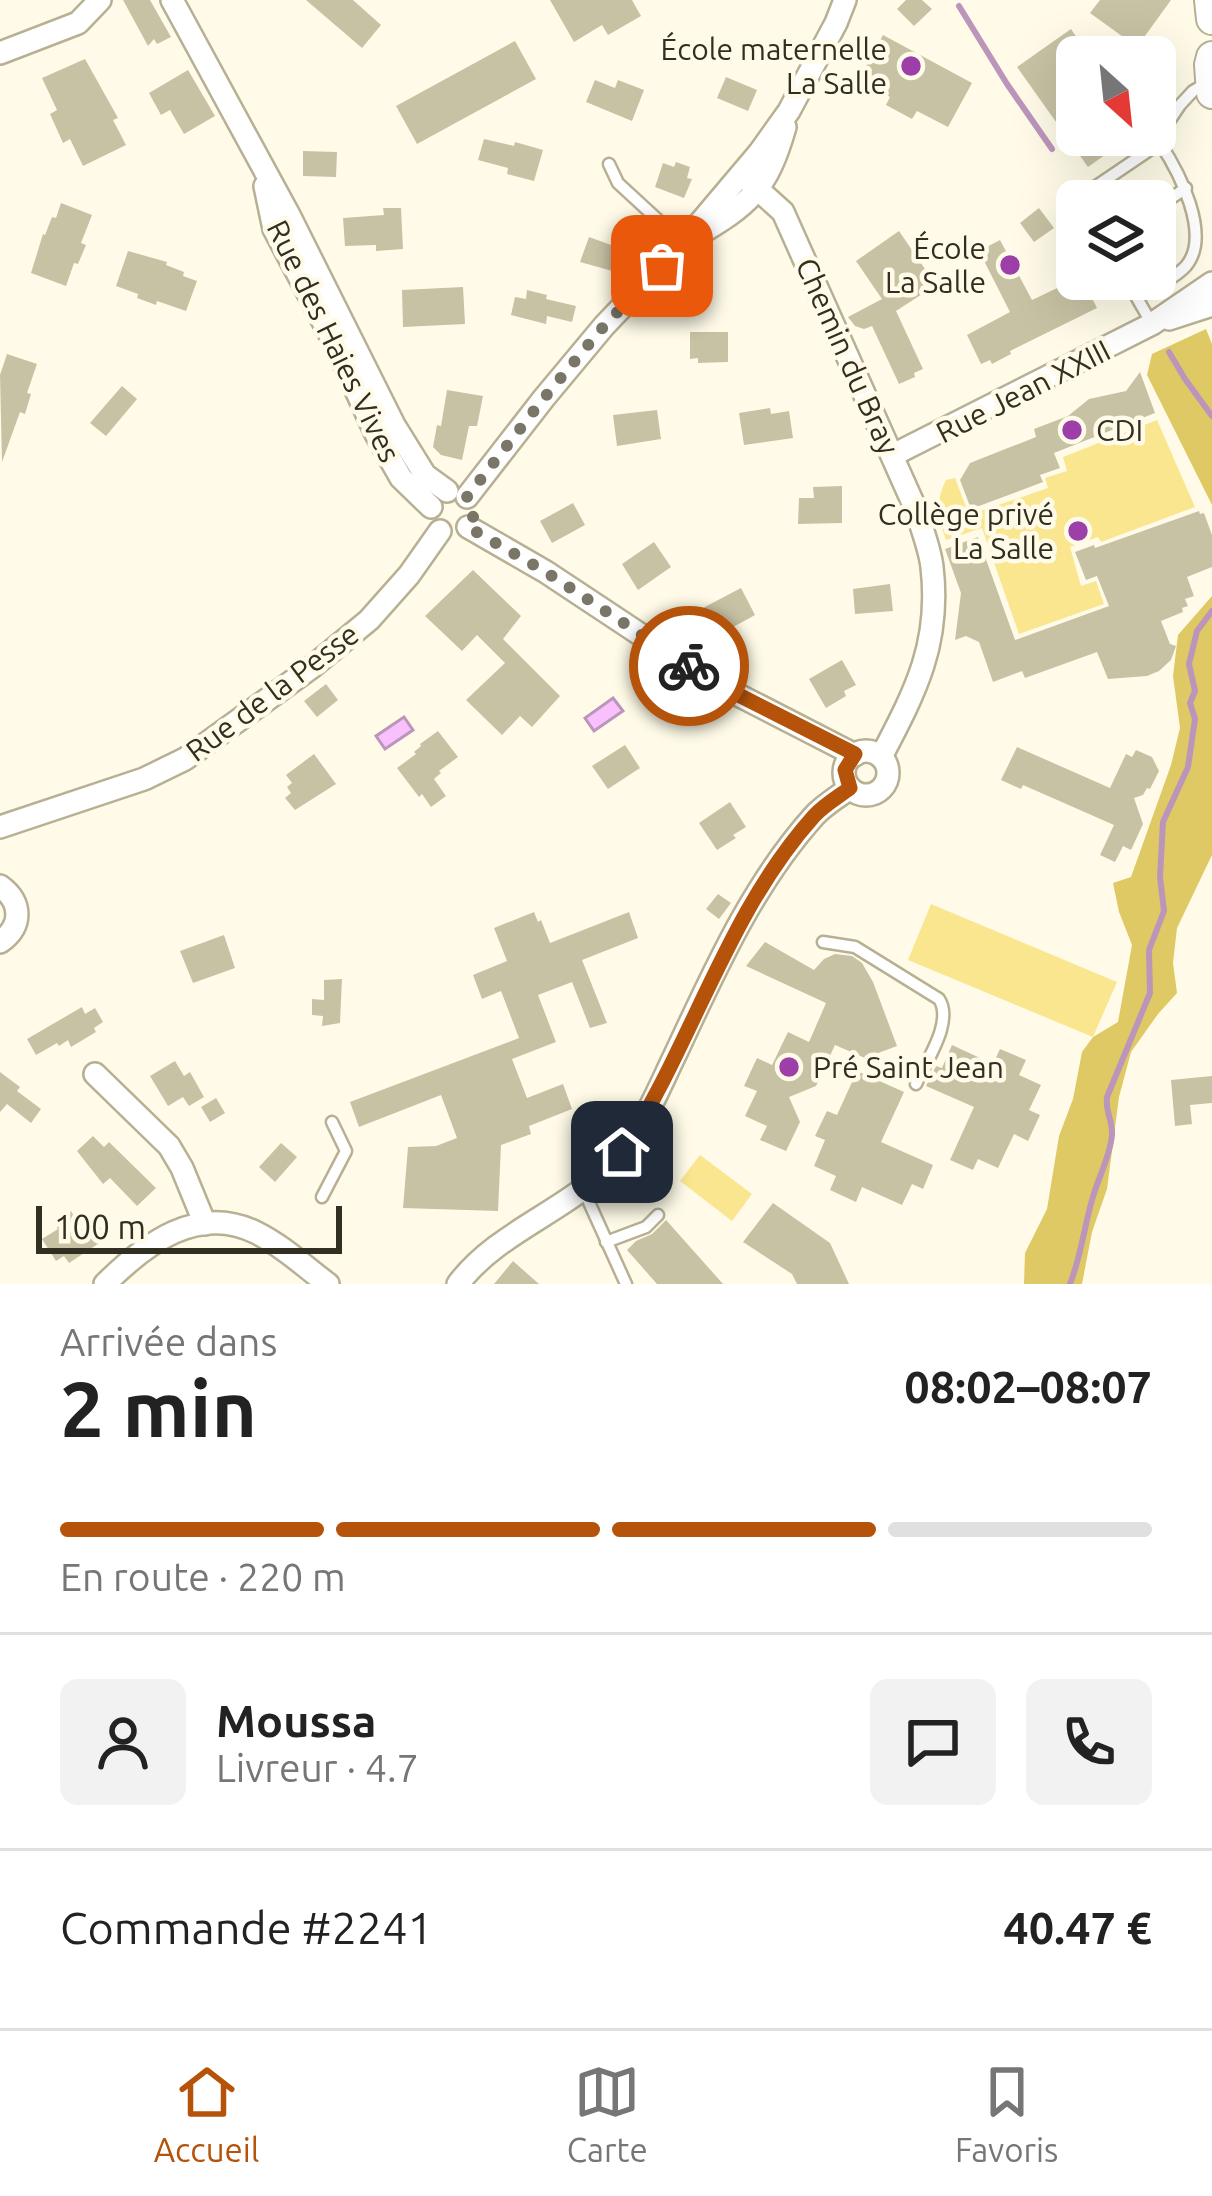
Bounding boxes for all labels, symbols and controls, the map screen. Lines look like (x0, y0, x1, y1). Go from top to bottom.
place label: École maternelle La Salle (661, 31, 887, 100)
north arrow (1056, 36, 1176, 156)
map controls (1056, 36, 1176, 300)
marker: École maternelle La Salle (898, 53, 924, 79)
button: layers (1056, 180, 1176, 300)
street label: Rue des Haies Vives (261, 215, 407, 467)
pin (611, 215, 713, 317)
place label: École La Salle (885, 230, 986, 299)
icon: bag (629, 233, 695, 299)
marker: École La Salle (997, 252, 1023, 278)
street label: Chemin du Bray (790, 253, 906, 459)
street label: Rue Jean XXIII (930, 333, 1116, 449)
place label: CDI (1096, 413, 1143, 447)
marker: CDI (1059, 417, 1085, 443)
place label: Collège privé La Salle (878, 497, 1054, 565)
marker: Collège privé La Salle (1065, 518, 1091, 544)
courier (629, 606, 749, 726)
street label: Rue de la Pesse (179, 616, 365, 768)
icon: bike (656, 633, 722, 699)
place label: Pré Saint Jean (813, 1050, 1004, 1084)
marker: Pré Saint Jean (776, 1054, 802, 1080)
pin (571, 1101, 673, 1203)
icon: home (589, 1119, 655, 1185)
scale bar (36, 1200, 342, 1253)
text: 100 m (54, 1208, 146, 1245)
text: Arrivée dans (60, 1320, 277, 1363)
text: 08:02–08:07 (904, 1361, 1152, 1412)
text: 2 min (60, 1364, 257, 1452)
text: En route · 220 m (60, 1555, 346, 1598)
button: person (60, 1679, 186, 1805)
button: chat (870, 1679, 996, 1805)
button: phone (1026, 1679, 1152, 1805)
text: Moussa (216, 1695, 376, 1746)
text: Livreur · 4.7 (216, 1746, 419, 1789)
text: Commande #2241 (60, 1902, 433, 1953)
text: 40.47 € (1003, 1902, 1152, 1953)
tab: Accueil (154, 2059, 259, 2168)
tab: Carte (567, 2059, 648, 2168)
tab: Favoris (955, 2059, 1058, 2168)

